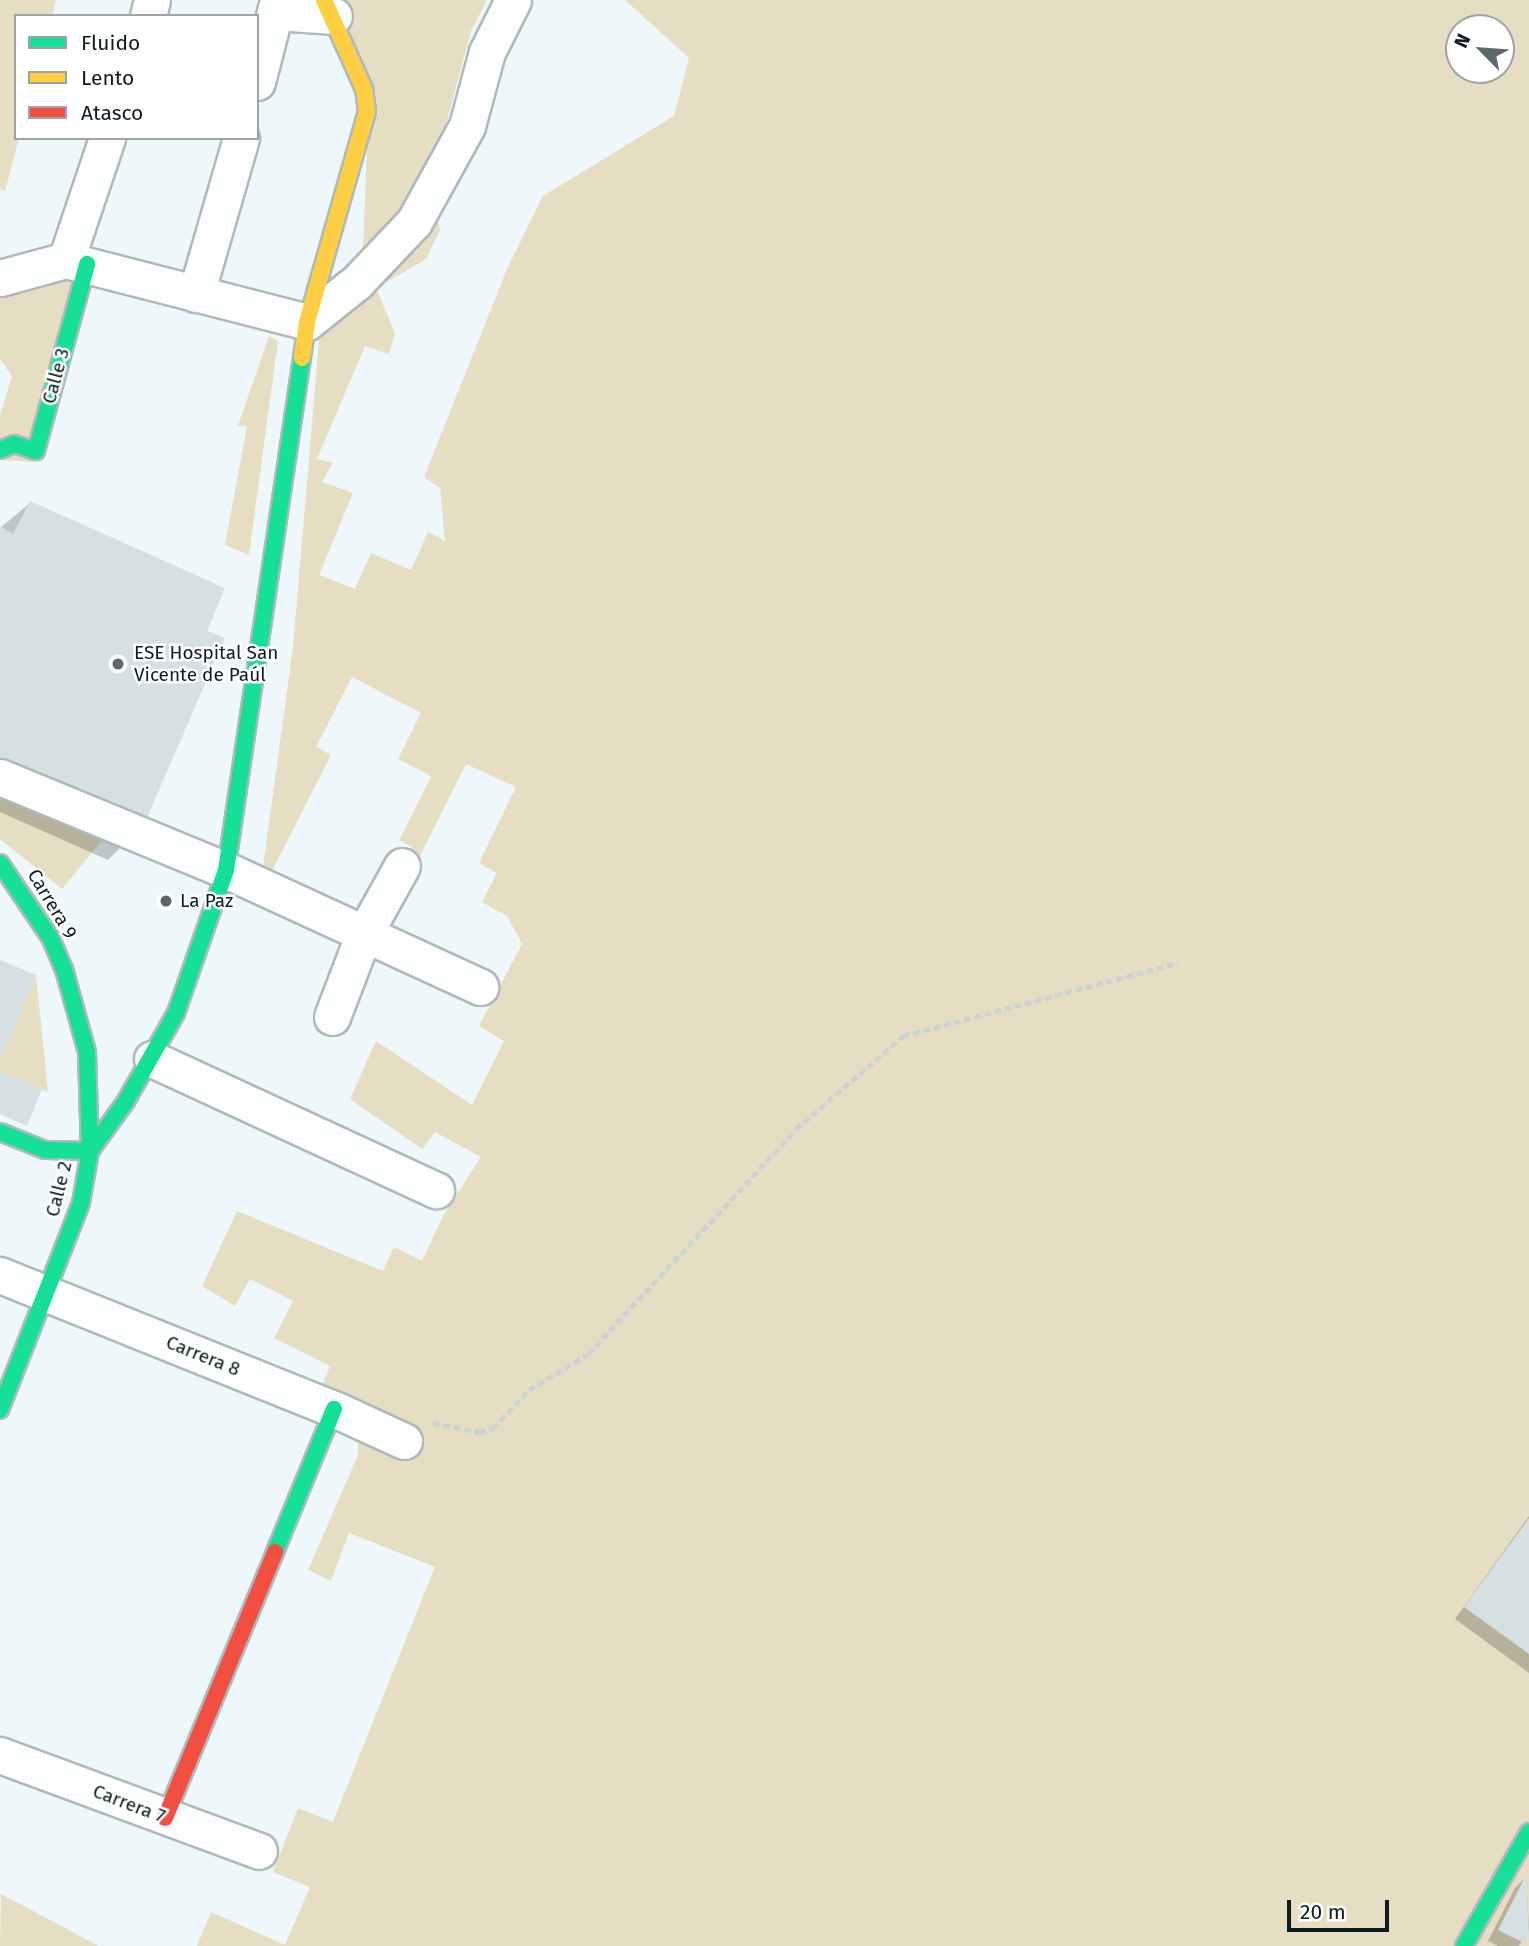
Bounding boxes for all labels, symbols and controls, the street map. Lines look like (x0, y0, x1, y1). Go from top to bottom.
legend (14, 14, 259, 140)
north arrow (1445, 14, 1515, 84)
text: Fluido (81, 30, 140, 56)
text: N (1449, 30, 1475, 51)
text: Lento (81, 65, 134, 91)
text: Atasco (81, 100, 143, 126)
street label: Calle 3 (38, 346, 74, 406)
place label: ESE Hospital San Vicente de Paúl (134, 642, 278, 686)
marker: ESE Hospital San Vicente de Paúl (108, 654, 128, 674)
street label: Carrera 9 (22, 865, 82, 943)
place label: La Paz (180, 890, 233, 912)
marker: La Paz (158, 893, 174, 909)
street label: Calle 2 (41, 1159, 77, 1219)
street label: Carrera 8 (163, 1331, 243, 1381)
street label: Carrera 7 (90, 1780, 168, 1828)
scale bar (1291, 1886, 1392, 1930)
text: 20 m (1300, 1899, 1346, 1925)

